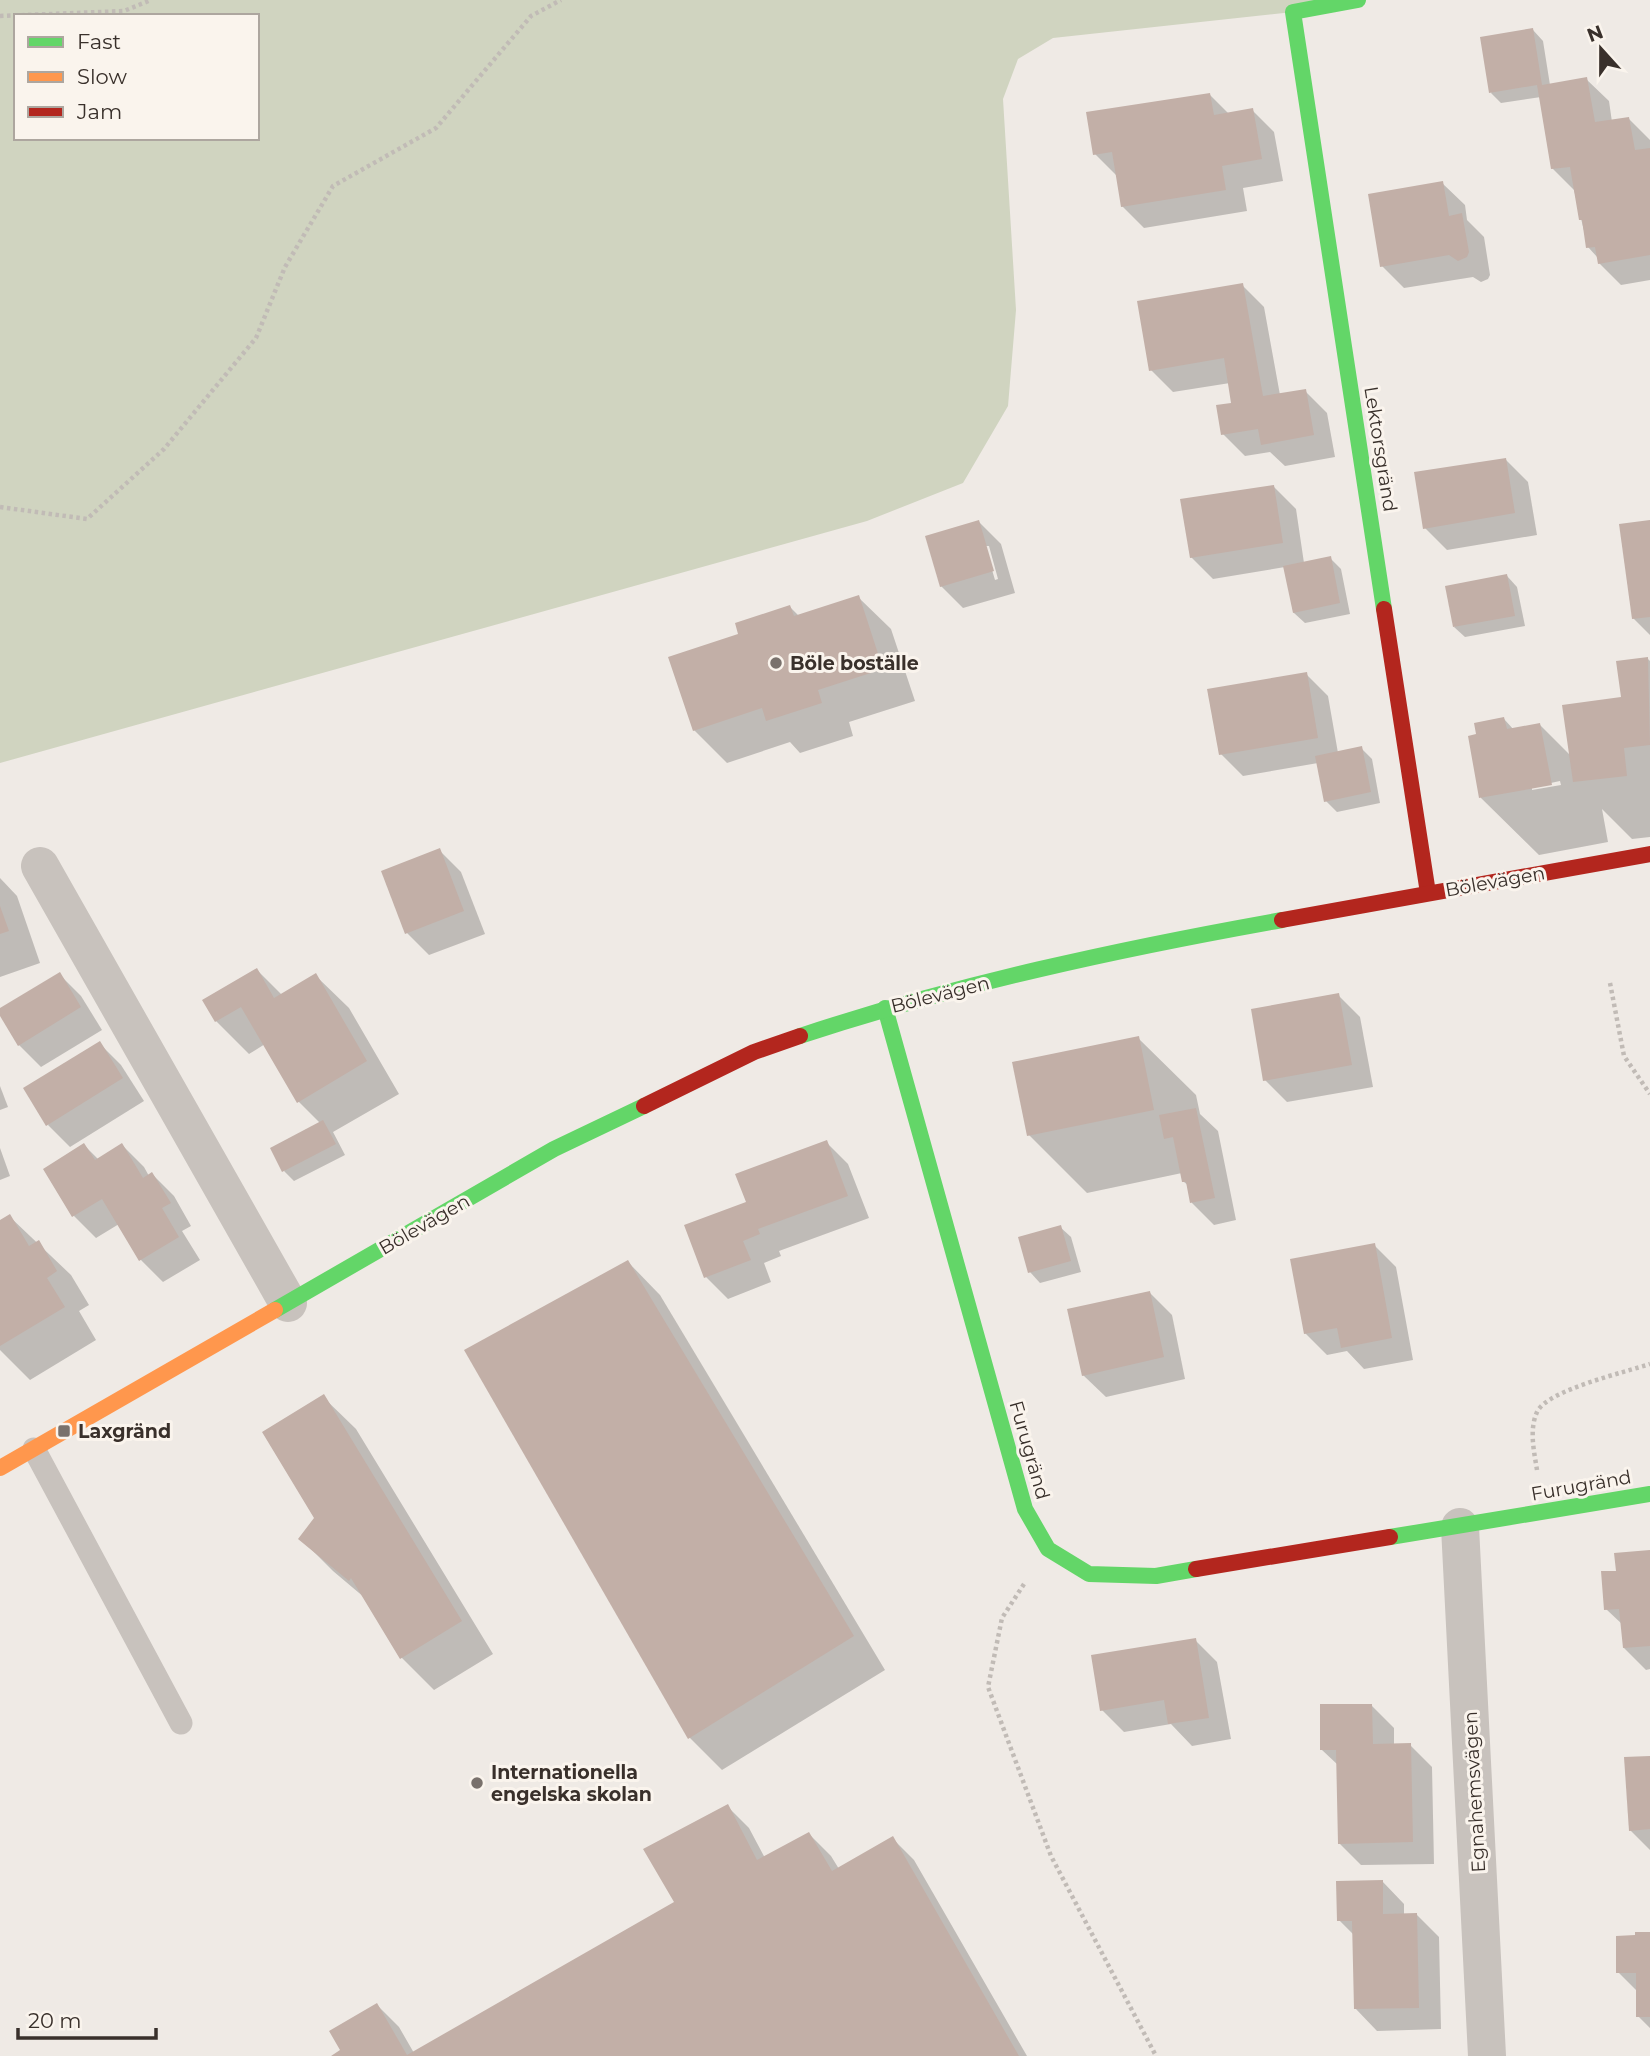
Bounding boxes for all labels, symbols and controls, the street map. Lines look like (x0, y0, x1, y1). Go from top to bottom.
legend (14, 14, 259, 140)
north arrow (1566, 14, 1636, 84)
text: N (1584, 20, 1606, 47)
text: Fast (77, 29, 121, 54)
text: Slow (77, 64, 127, 89)
text: Jam (76, 99, 122, 124)
street label: Lektorsgränd (1359, 385, 1402, 514)
place label: Böle boställe (790, 652, 919, 675)
marker: Böle boställe (768, 655, 784, 671)
street label: Bölevägen (1443, 861, 1547, 902)
street label: Bölevägen (888, 971, 992, 1018)
street label: Bölevägen (375, 1189, 474, 1260)
street label: Furugränd (1004, 1398, 1055, 1502)
place label: Laxgränd (78, 1420, 171, 1443)
marker: Laxgränd (56, 1423, 72, 1439)
street label: Furugränd (1529, 1465, 1633, 1506)
street label: Egnahemsvägen (1459, 1711, 1490, 1873)
place label: Internationella engelska skolan (491, 1761, 652, 1806)
marker: Internationella engelska skolan (469, 1775, 485, 1791)
scale bar (18, 1996, 156, 2040)
text: 20 m (28, 2008, 82, 2033)

